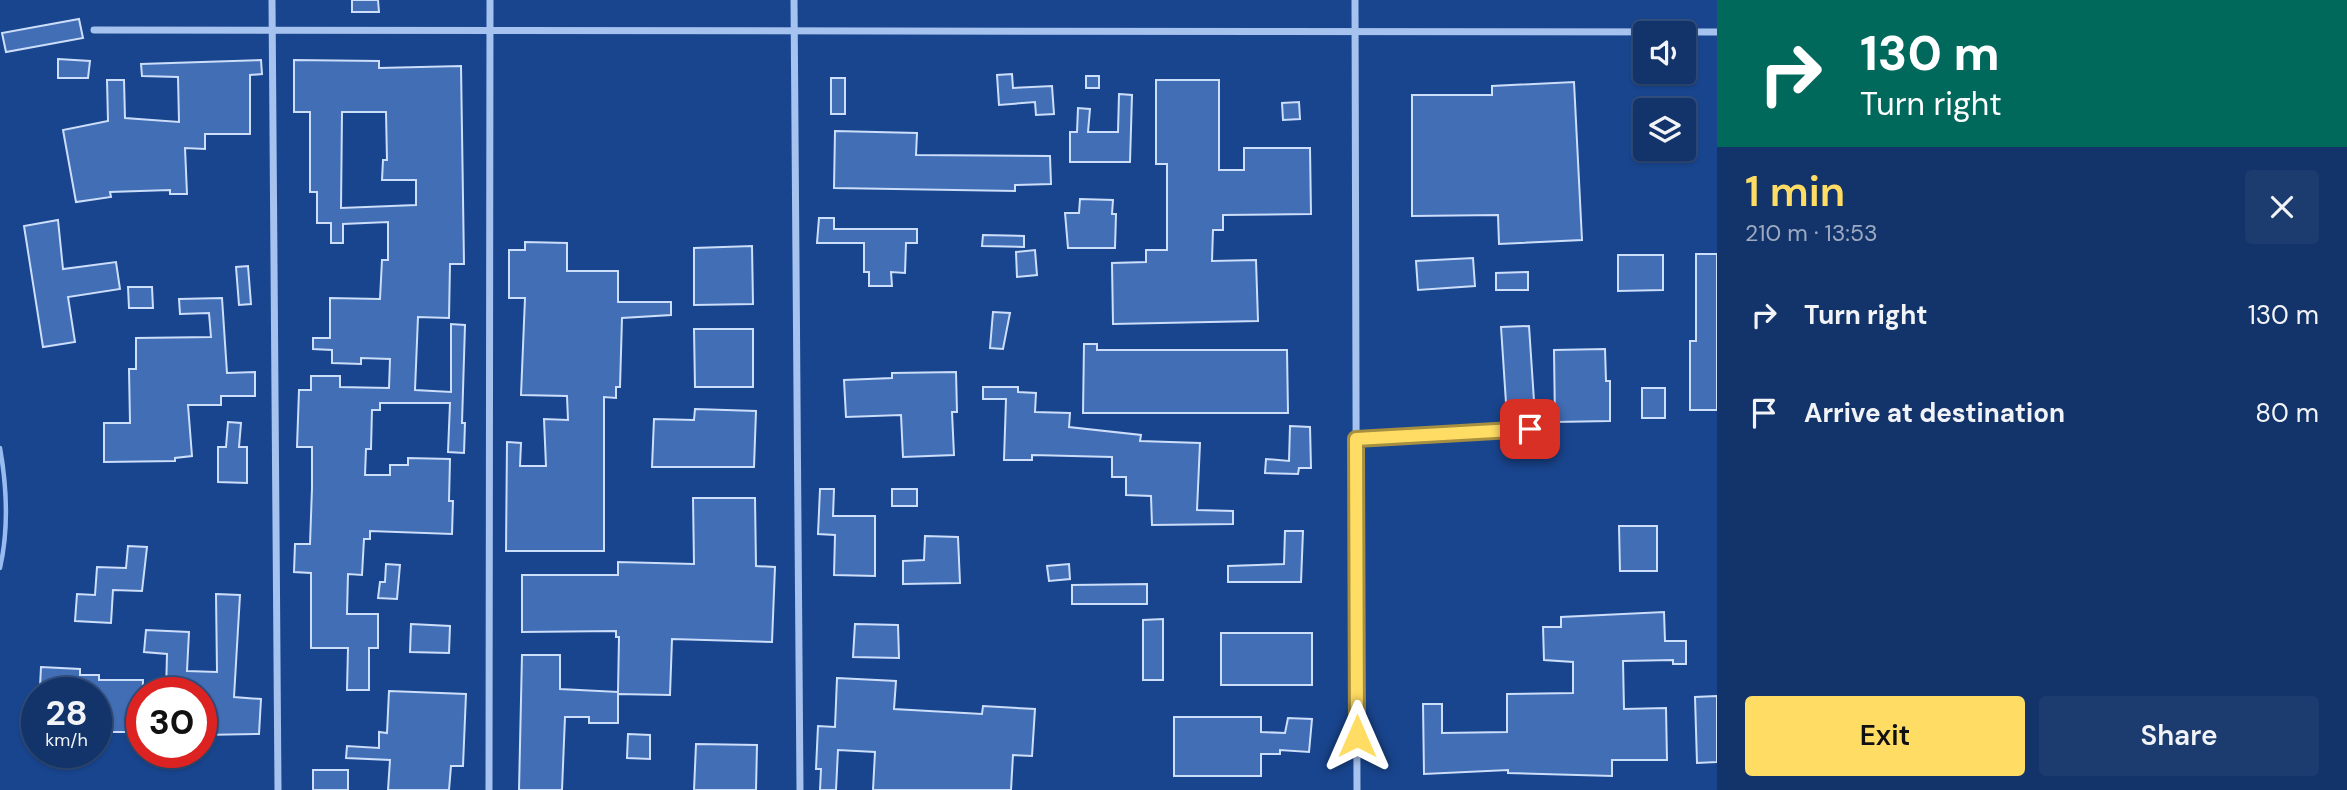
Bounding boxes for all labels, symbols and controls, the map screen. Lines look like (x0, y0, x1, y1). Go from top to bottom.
map controls (1633, 21, 1696, 161)
button: sound (1633, 21, 1696, 84)
text: 130 m (1860, 21, 2000, 85)
icon: right (1745, 28, 1836, 119)
text: Turn right (1860, 83, 2002, 125)
button: layers (1633, 98, 1696, 161)
text: 1 min (1745, 164, 1845, 219)
button: close (2245, 170, 2319, 244)
text: 210 m · 13:53 (1745, 218, 1878, 248)
icon: right (1745, 296, 1783, 334)
text: Turn right (1804, 298, 1928, 332)
text: 130 m (2248, 298, 2319, 332)
icon: arrive (1745, 394, 1783, 432)
text: Arrive at destination (1804, 396, 2065, 430)
text: 80 m (2255, 396, 2319, 430)
pin (1500, 399, 1560, 459)
icon: arrive (1511, 410, 1549, 448)
speed limit sign: 30 (126, 677, 217, 768)
text: 28 (45, 690, 88, 736)
button: Exit (1745, 696, 2025, 776)
button: Share (2039, 696, 2319, 776)
position arrow (1320, 699, 1394, 773)
text: km/h (45, 728, 88, 752)

